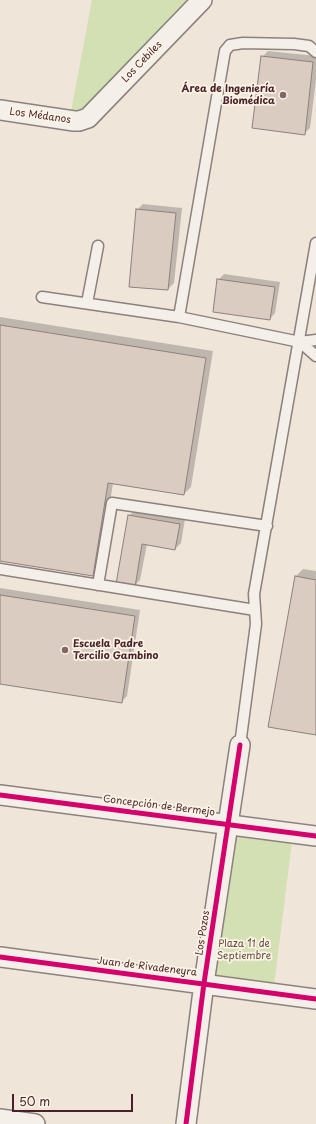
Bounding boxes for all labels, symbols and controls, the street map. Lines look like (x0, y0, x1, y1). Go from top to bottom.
street label: Los Cebiles (119, 39, 165, 85)
place label: Área de Ingeniería Biomédica (182, 83, 275, 106)
marker: Área de Ingeniería Biomédica (278, 90, 288, 100)
street label: Los Médanos (9, 106, 71, 126)
place label: Escuela Padre Tercilio Gambino (73, 638, 158, 662)
marker: Escuela Padre Tercilio Gambino (60, 645, 70, 655)
street label: Concepción de Bermejo (102, 793, 216, 819)
street label: Los Pozos (194, 910, 212, 956)
park label: Plaza 11 de Septiembre (217, 938, 271, 962)
street label: Juan de Rivadeneyra (96, 955, 198, 979)
scale bar (14, 1086, 135, 1112)
text: 50 m (19, 1092, 50, 1110)

